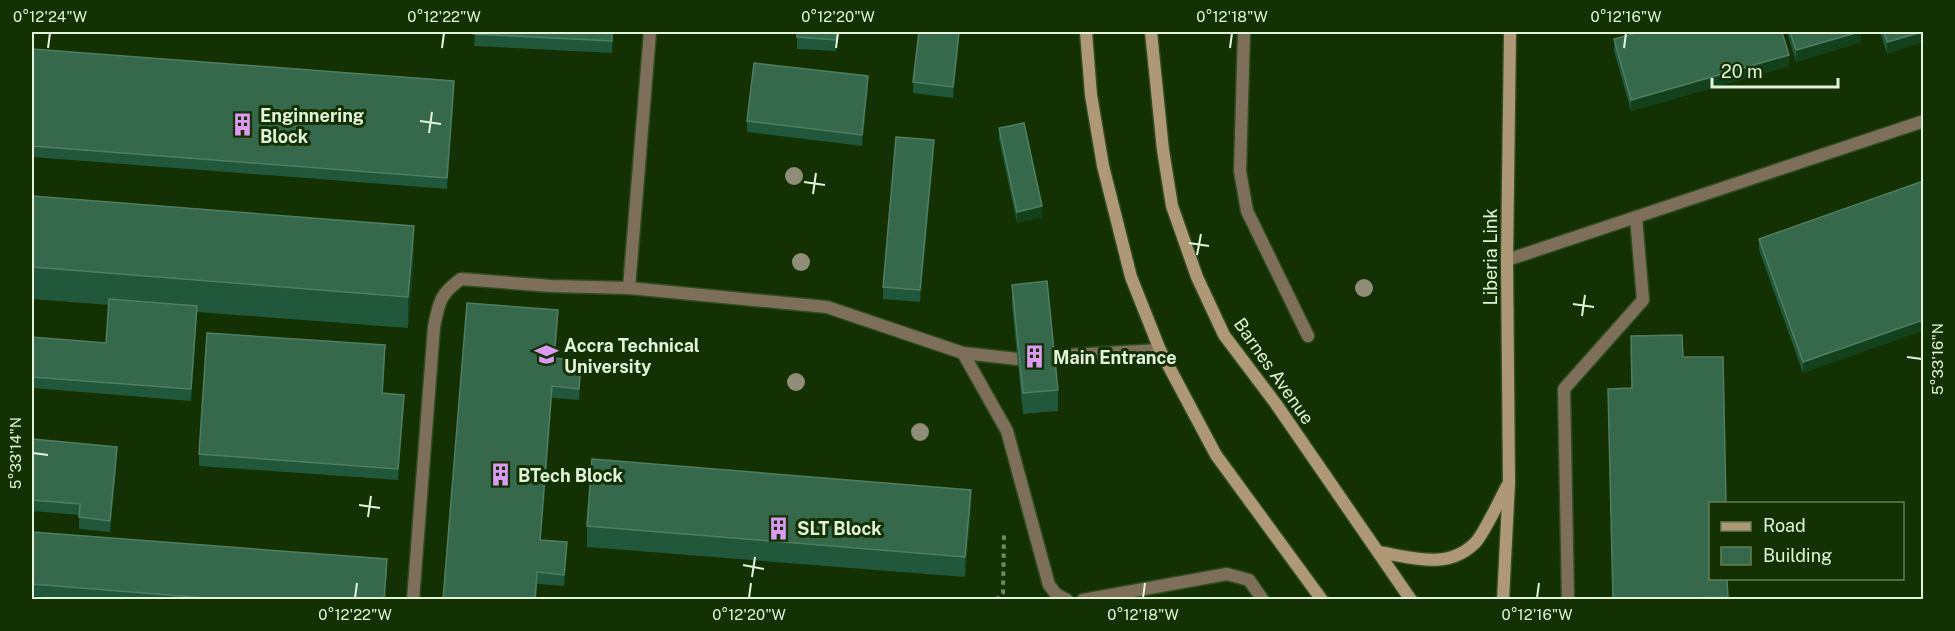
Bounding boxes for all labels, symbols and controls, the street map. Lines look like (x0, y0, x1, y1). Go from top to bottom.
text: 0°12'24"W (13, 8, 87, 25)
text: 0°12'22"W (407, 8, 481, 25)
text: 0°12'20"W (801, 8, 875, 25)
text: 0°12'18"W (1196, 8, 1268, 25)
text: 0°12'16"W (1590, 8, 1662, 25)
scale bar (1712, 51, 1838, 89)
text: 20 m (1721, 61, 1763, 82)
place label: Enginnering Block (260, 105, 364, 147)
building icon: Enginnering Block (229, 112, 255, 138)
street label: Liberia Link (1480, 208, 1501, 306)
street label: Barnes Avenue (1230, 314, 1318, 428)
text: 5°33'16"N (1929, 323, 1946, 395)
place label: Accra Technical University (564, 335, 700, 377)
school or university icon: Accra Technical University (533, 342, 559, 368)
building icon: Main Entrance (1022, 344, 1048, 370)
place label: Main Entrance (1053, 347, 1177, 368)
text: 5°33'14"N (7, 417, 24, 489)
building icon: BTech Block (487, 462, 513, 488)
place label: BTech Block (518, 465, 623, 486)
legend (1709, 502, 1904, 580)
building icon: SLT Block (766, 515, 792, 541)
text: Road (1763, 515, 1806, 536)
place label: SLT Block (797, 518, 882, 539)
text: Building (1763, 545, 1832, 566)
text: 0°12'22"W (318, 606, 392, 623)
text: 0°12'20"W (712, 606, 786, 623)
text: 0°12'18"W (1107, 606, 1179, 623)
text: 0°12'16"W (1501, 606, 1573, 623)

